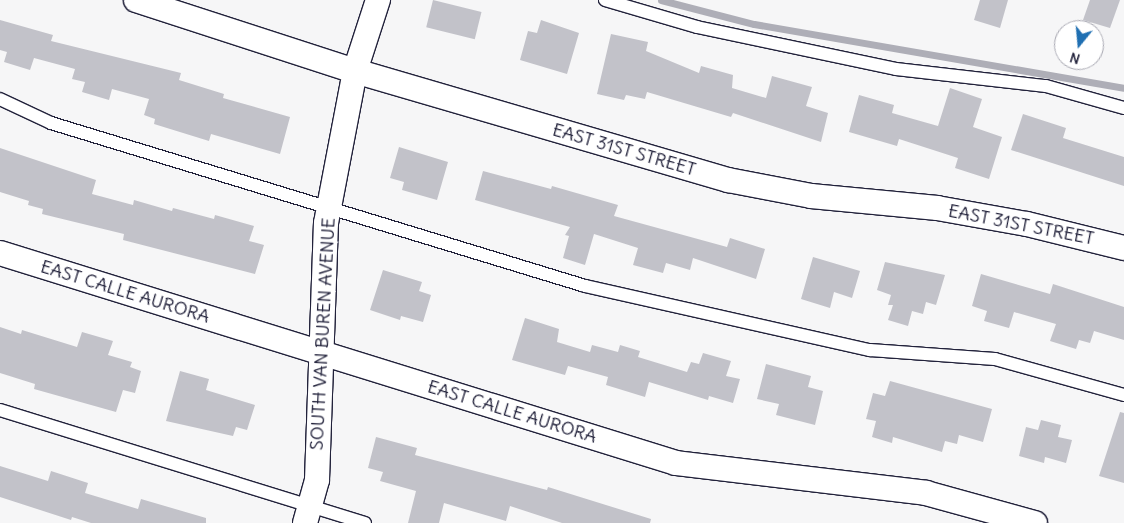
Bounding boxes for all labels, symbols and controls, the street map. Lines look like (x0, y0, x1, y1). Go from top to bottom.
north arrow (1054, 20, 1104, 70)
text: N (1068, 48, 1082, 68)
street label: EAST 31ST STREET (550, 119, 698, 181)
street label: EAST 31ST STREET (946, 200, 1096, 250)
street label: SOUTH VAN BUREN AVENUE (306, 217, 340, 451)
street label: EAST CALLE AURORA (38, 256, 212, 328)
street label: EAST CALLE AURORA (425, 376, 599, 448)

